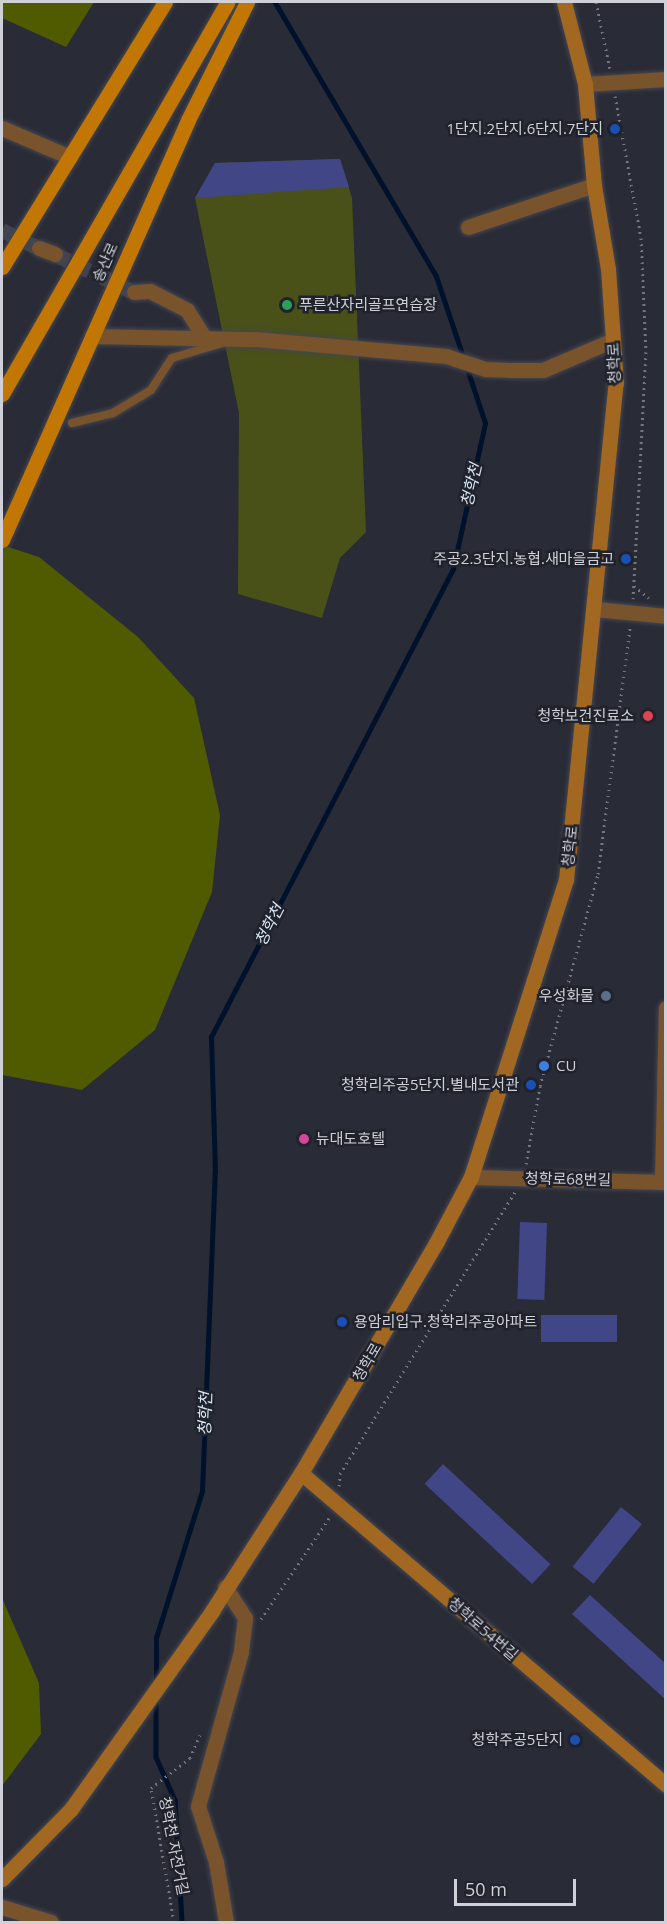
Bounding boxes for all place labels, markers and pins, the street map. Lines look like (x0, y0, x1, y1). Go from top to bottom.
place label: 1단지.2단지.6단지.7단지 (446, 120, 603, 138)
marker: 1단지.2단지.6단지.7단지 (608, 122, 622, 136)
place label: 푸른산자리골프연습장 (299, 296, 437, 314)
marker: 푸른산자리골프연습장 (280, 298, 294, 312)
place label: 주공2.3단지.농협.새마을금고 (433, 550, 614, 568)
marker: 주공2.3단지.농협.새마을금고 (619, 552, 633, 566)
place label: 청학보건진료소 (537, 707, 634, 725)
marker: 청학보건진료소 (639, 707, 657, 725)
place label: 우성화물 (539, 987, 594, 1005)
marker: 우성화물 (599, 989, 613, 1003)
place label: CU (556, 1057, 576, 1075)
marker: CU (537, 1059, 551, 1073)
place label: 청학리주공5단지.별내도서관 (341, 1076, 519, 1094)
marker: 청학리주공5단지.별내도서관 (524, 1078, 538, 1092)
place label: 뉴대도호텔 (316, 1130, 385, 1148)
marker: 뉴대도호텔 (297, 1132, 311, 1146)
place label: 용암리입구.청학리주공아파트 (354, 1313, 537, 1331)
marker: 용암리입구.청학리주공아파트 (335, 1315, 349, 1329)
place label: 청학주공5단지 (472, 1731, 563, 1749)
marker: 청학주공5단지 (568, 1733, 582, 1747)

